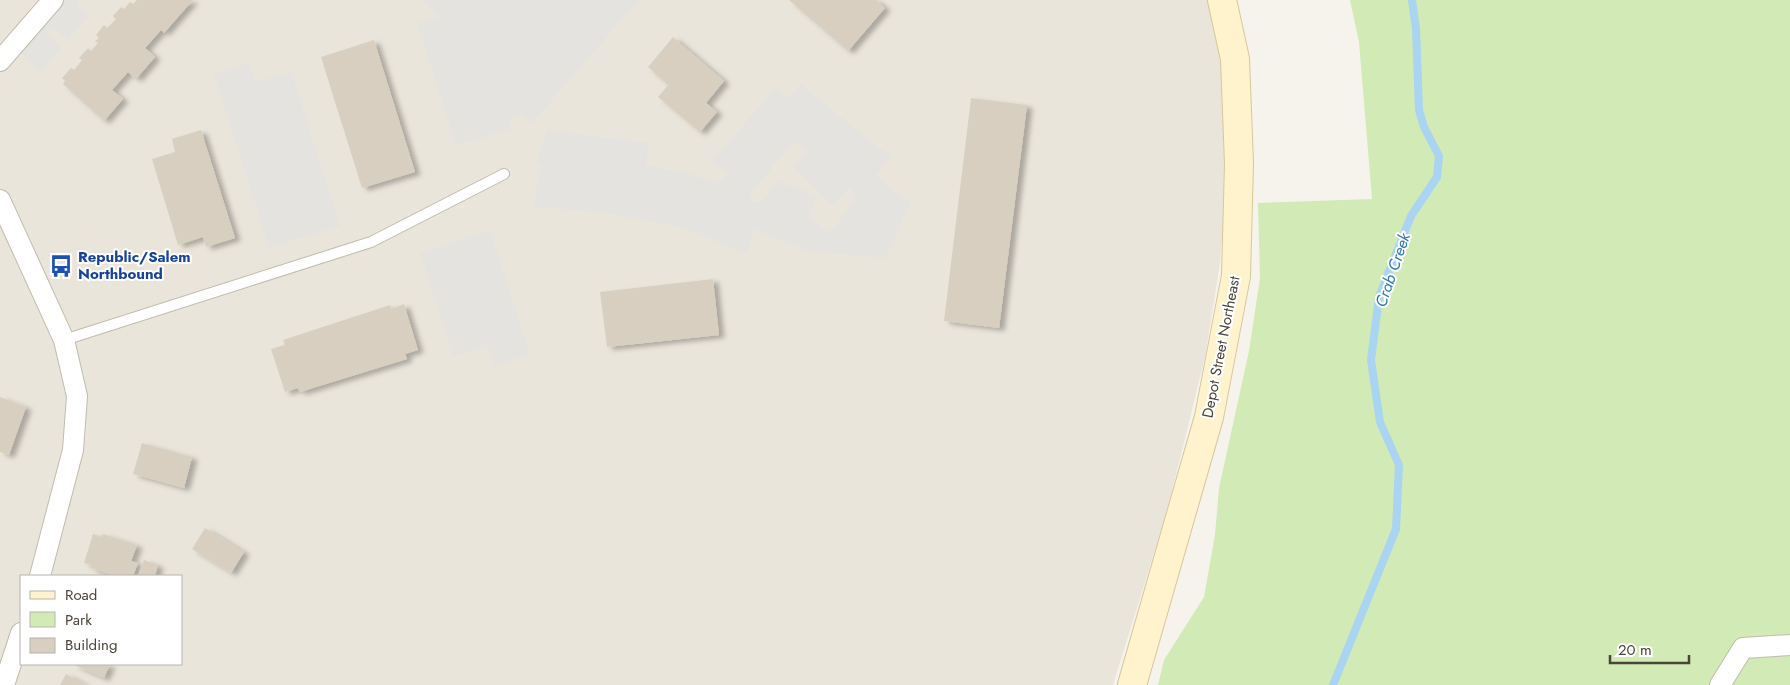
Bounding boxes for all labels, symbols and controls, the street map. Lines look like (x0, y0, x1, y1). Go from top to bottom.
water label: Crab Creek (1369, 229, 1416, 310)
place label: Republic/Salem Northbound (78, 246, 191, 285)
bus stop icon: Republic/Salem Northbound (48, 253, 74, 279)
street label: Depot Street Northeast (1196, 274, 1246, 420)
legend (20, 575, 182, 665)
text: Road (65, 584, 97, 606)
text: Park (65, 609, 92, 631)
scale bar (1610, 632, 1689, 664)
text: Building (65, 634, 117, 656)
text: 20 m (1618, 639, 1652, 661)

